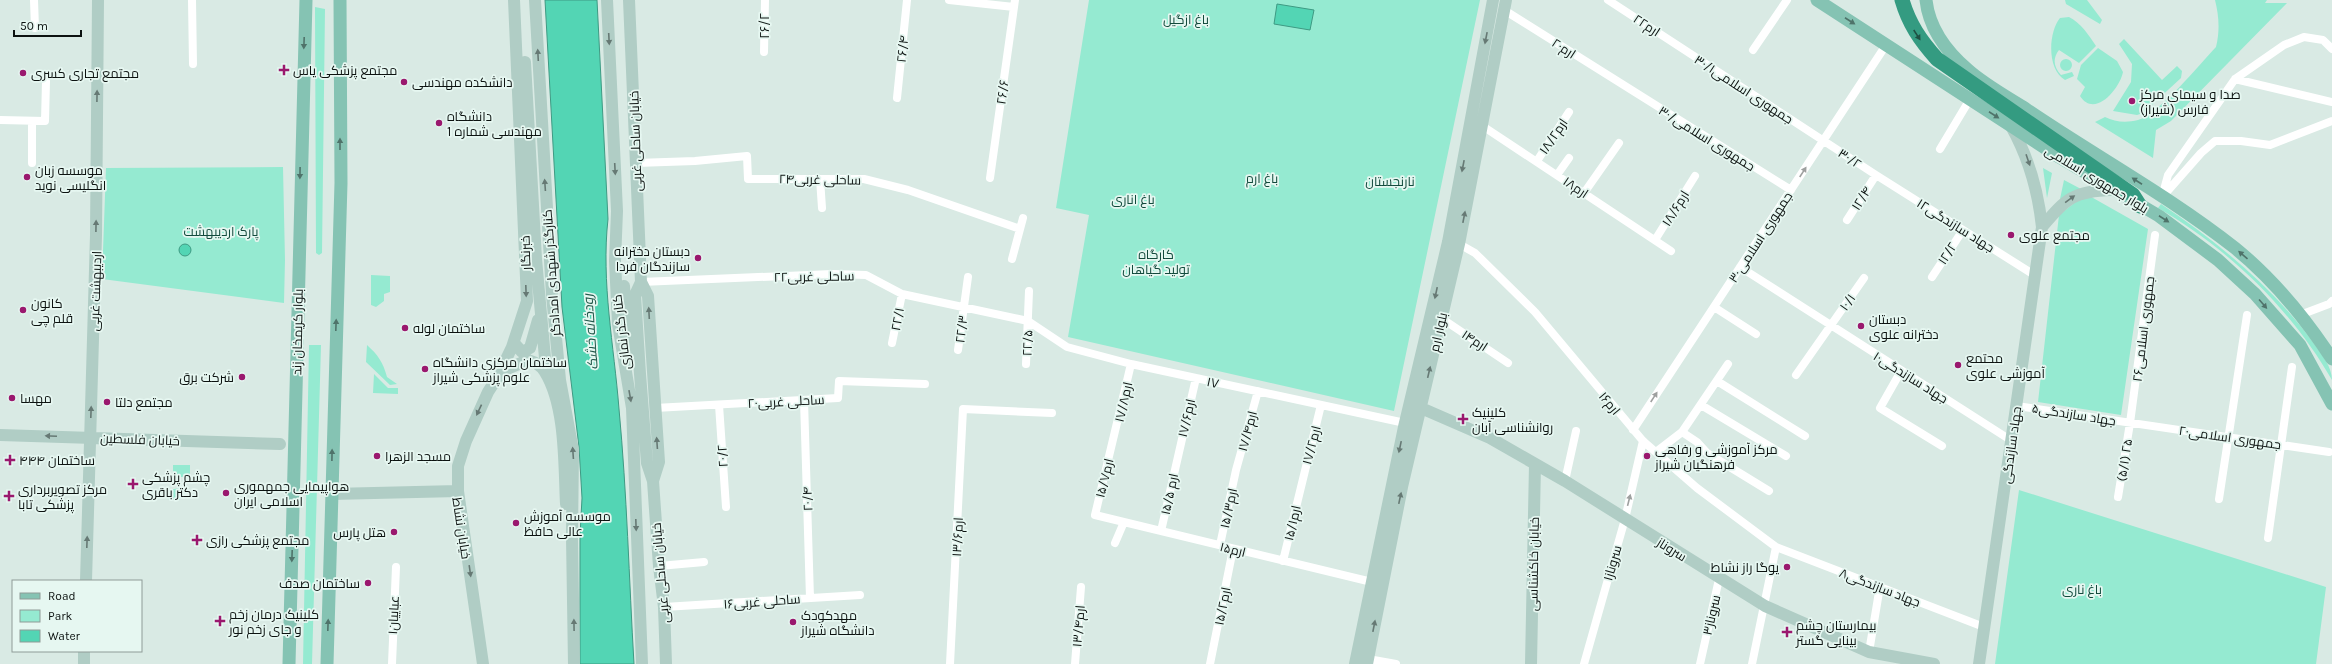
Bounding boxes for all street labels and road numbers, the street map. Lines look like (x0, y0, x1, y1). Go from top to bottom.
street label: ارم۲۲ (1629, 11, 1663, 41)
street label: ۲۶/۲ (757, 13, 772, 39)
street label: ۲۶/۴ (894, 34, 911, 63)
street label: ارم۲۰ (1548, 35, 1578, 63)
street label: ۳۰/۱جمهوری اسلامی (1692, 52, 1796, 127)
street label: ۲۶/۶ (993, 79, 1012, 105)
street label: خیابان ساحلی غربی (626, 90, 645, 192)
street label: ۳۰/جمهوری اسلامی (1656, 103, 1758, 174)
street label: ۱۸/۲ارم (1536, 116, 1572, 158)
street label: بلوار جمهوری اسلامی (2042, 143, 2151, 216)
street label: ۳۰/۲ (1835, 145, 1864, 171)
street label: ساحلی غربی۲۴ (779, 171, 861, 188)
street label: ارم۱۸ (1559, 174, 1591, 203)
street label: ۱۲/۴ (1848, 183, 1875, 213)
street label: ۱۸/۶ارم (1659, 188, 1694, 230)
street label: جمهوری اسلامی۳۰ (1726, 189, 1795, 285)
street label: جهاد سازندگی۱۲ (1914, 196, 1997, 255)
street label: کنارگذر شهدای امدادگر (540, 209, 563, 338)
street label: خبرنگار (517, 235, 534, 272)
street label: ۱۲/۲ (1935, 239, 1960, 267)
street label: اردیبهشت غربی (87, 251, 104, 332)
street label: ساحلی غربی۲۲ (774, 268, 854, 285)
street label: جمهوری اسلامی۲۶ (2130, 275, 2157, 383)
street label: بلوار کریمخان زند (289, 289, 306, 375)
street label: ۱۰/۱ (1836, 291, 1858, 314)
street label: کنار گذر نمازی (609, 293, 634, 370)
street label: ۲۲/۱ (888, 306, 907, 332)
street label: بلوار ارم (1427, 311, 1452, 354)
street label: ۲۲/۳ (952, 314, 971, 344)
street label: ارم۱۴ (1458, 327, 1490, 356)
street label: ۲۲/۵ (1020, 330, 1035, 356)
street label: جهاد سازندگی۱۰ (1871, 349, 1951, 406)
street label: ۱۷ (1205, 374, 1220, 391)
street label: ارم۱۷/۸ (1112, 380, 1137, 424)
street label: ارم۱۶ (1594, 389, 1623, 419)
street label: ساحلی غربی۲۰ (747, 392, 825, 411)
street label: ارم۱۷/۶ (1175, 397, 1200, 439)
street label: جهاد سازندگی۵ (2031, 400, 2117, 429)
street label: جهاد سازندگی (1999, 406, 2024, 485)
street label: ارم۱۷/۴ (1235, 409, 1262, 454)
street label: جمهوری اسلامی۲۰ (2178, 423, 2282, 452)
street label: ارم۱۷/۲ (1299, 424, 1326, 467)
street label: خیابان فلسطین (100, 431, 180, 448)
street label: (۵/۱) ۲۵ (2114, 438, 2135, 482)
street label: ۲۰/۲ (714, 444, 731, 468)
street label: ارم۱۵/۷ (1092, 457, 1119, 500)
street label: ارم ۱۵/۵ (1158, 472, 1183, 517)
street label: ۲۰/۴ (800, 486, 815, 511)
street label: ارم۱۵/۳ (1217, 487, 1242, 530)
street label: خیابان نشاط (449, 496, 474, 560)
street label: ارم۱۵/۱ (1281, 504, 1306, 543)
street label: ۱۳/۶ارم (949, 517, 968, 557)
street label: خیابان خاکشناسی (1525, 517, 1542, 611)
street label: خیابان ساحلی غربی (649, 522, 672, 624)
street label: سروناز (1653, 534, 1689, 564)
street label: ارم۱۵ (1218, 539, 1247, 562)
street label: سروناز۱ (1600, 544, 1625, 583)
street label: جهاد سازندگی۸ (1837, 565, 1923, 610)
street label: ۱۵/۲ارم (1211, 586, 1236, 627)
street label: ساحلی غربی۱۶ (723, 591, 801, 612)
street label: سروناز۳ (1700, 593, 1723, 637)
street label: عباییان۱ (385, 595, 402, 635)
street label: ۱۳/۴ارم (1069, 604, 1090, 648)

